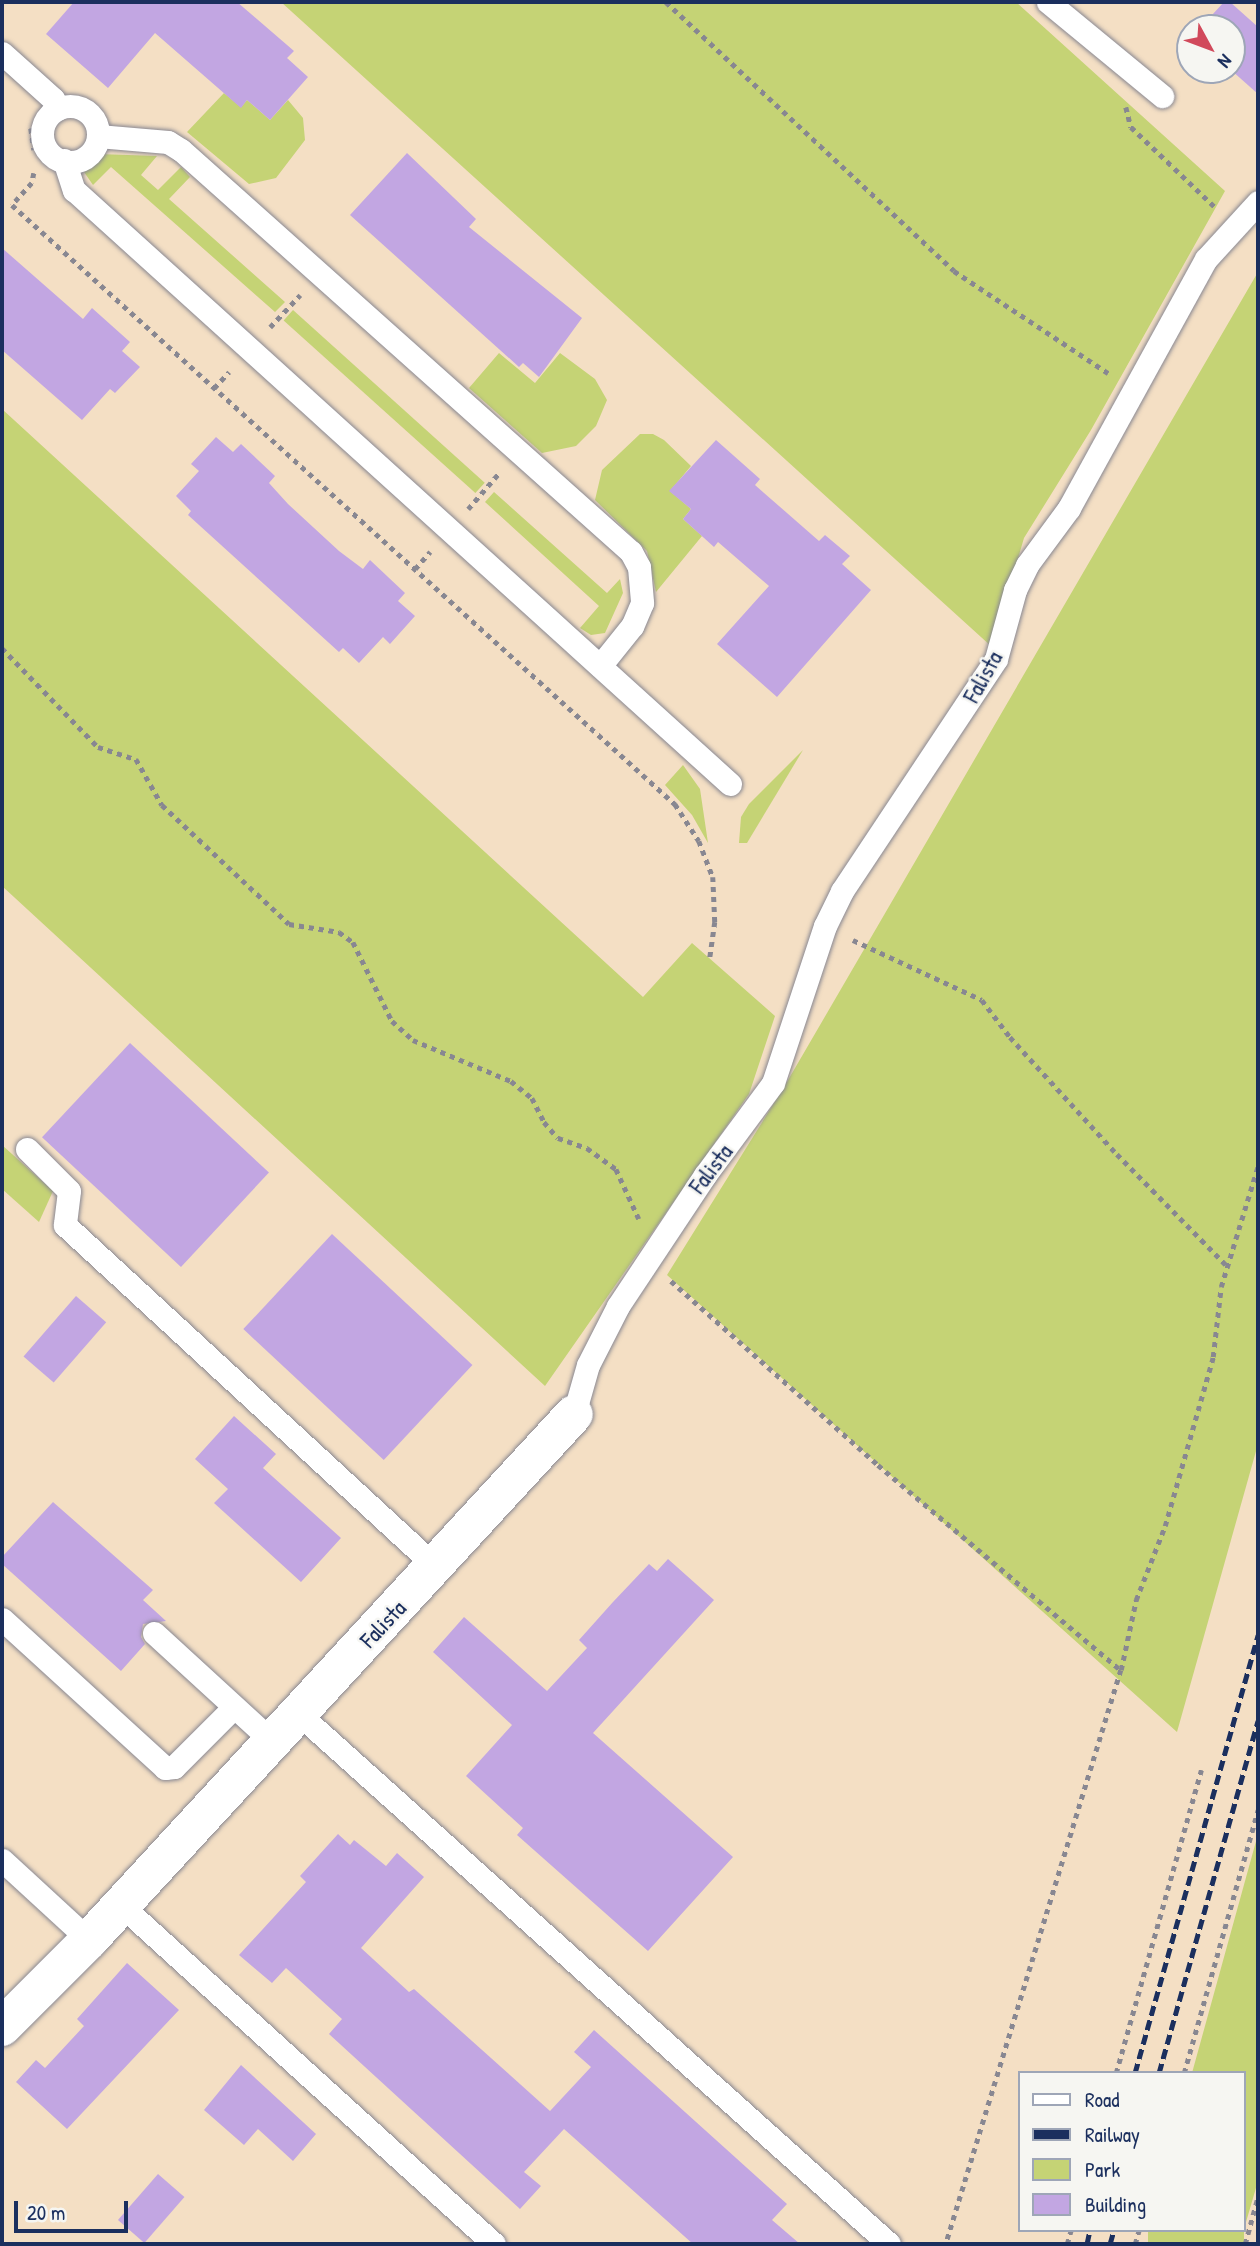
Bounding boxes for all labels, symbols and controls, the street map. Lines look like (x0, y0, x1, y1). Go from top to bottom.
north arrow (1176, 14, 1246, 84)
text: N (1212, 49, 1238, 74)
street label: Falista (958, 646, 1008, 708)
street label: Falista (684, 1139, 738, 1199)
street label: Falista (354, 1595, 412, 1653)
legend (1018, 2071, 1246, 2232)
text: Road (1085, 2085, 1119, 2114)
text: Railway (1085, 2120, 1140, 2149)
text: Park (1085, 2155, 1120, 2184)
scale bar (18, 2186, 131, 2230)
text: Building (1085, 2190, 1146, 2219)
text: 20 m (27, 2198, 65, 2227)

